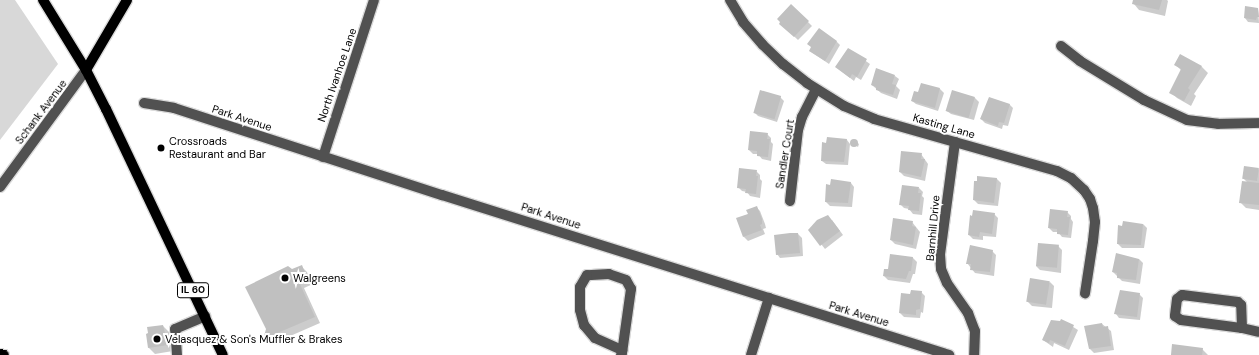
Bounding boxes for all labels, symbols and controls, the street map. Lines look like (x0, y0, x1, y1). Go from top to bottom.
street label: North Ivanhoe Lane (315, 26, 359, 124)
street label: Schank Avenue (13, 77, 69, 147)
street label: Park Avenue (210, 102, 274, 134)
street label: Kasting Lane (911, 111, 977, 141)
street label: Sandler Court (773, 118, 797, 190)
place label: Crossroads Restaurant and Bar (169, 135, 266, 161)
marker: Crossroads Restaurant and Bar (156, 143, 166, 153)
street label: Barnhill Drive (924, 195, 942, 261)
street label: Park Avenue (519, 200, 583, 232)
place label: Walgreens (293, 271, 346, 285)
marker: Walgreens (280, 273, 290, 283)
road number: IL 60 (176, 282, 210, 298)
street label: Park Avenue (827, 299, 891, 329)
place label: Velasquez & Son's Muffler & Brakes (165, 332, 342, 346)
marker: Velasquez & Son's Muffler & Brakes (152, 334, 162, 344)

